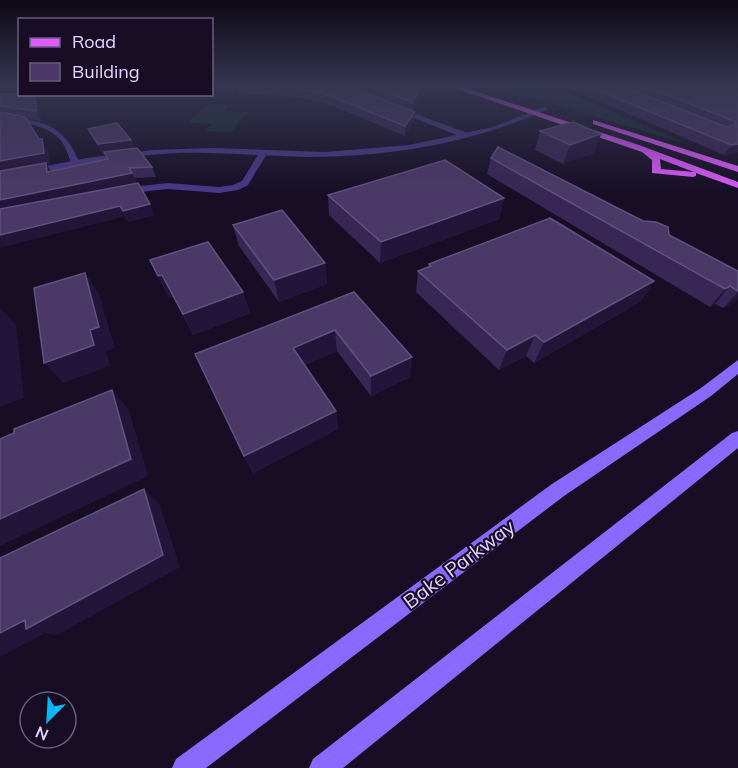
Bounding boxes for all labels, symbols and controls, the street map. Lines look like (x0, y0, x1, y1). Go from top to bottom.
legend (18, 18, 213, 96)
text: Road (72, 30, 116, 53)
text: Building (72, 60, 140, 83)
street label: Bake Parkway (398, 513, 520, 614)
north arrow (18, 690, 78, 750)
text: N (32, 722, 51, 745)

